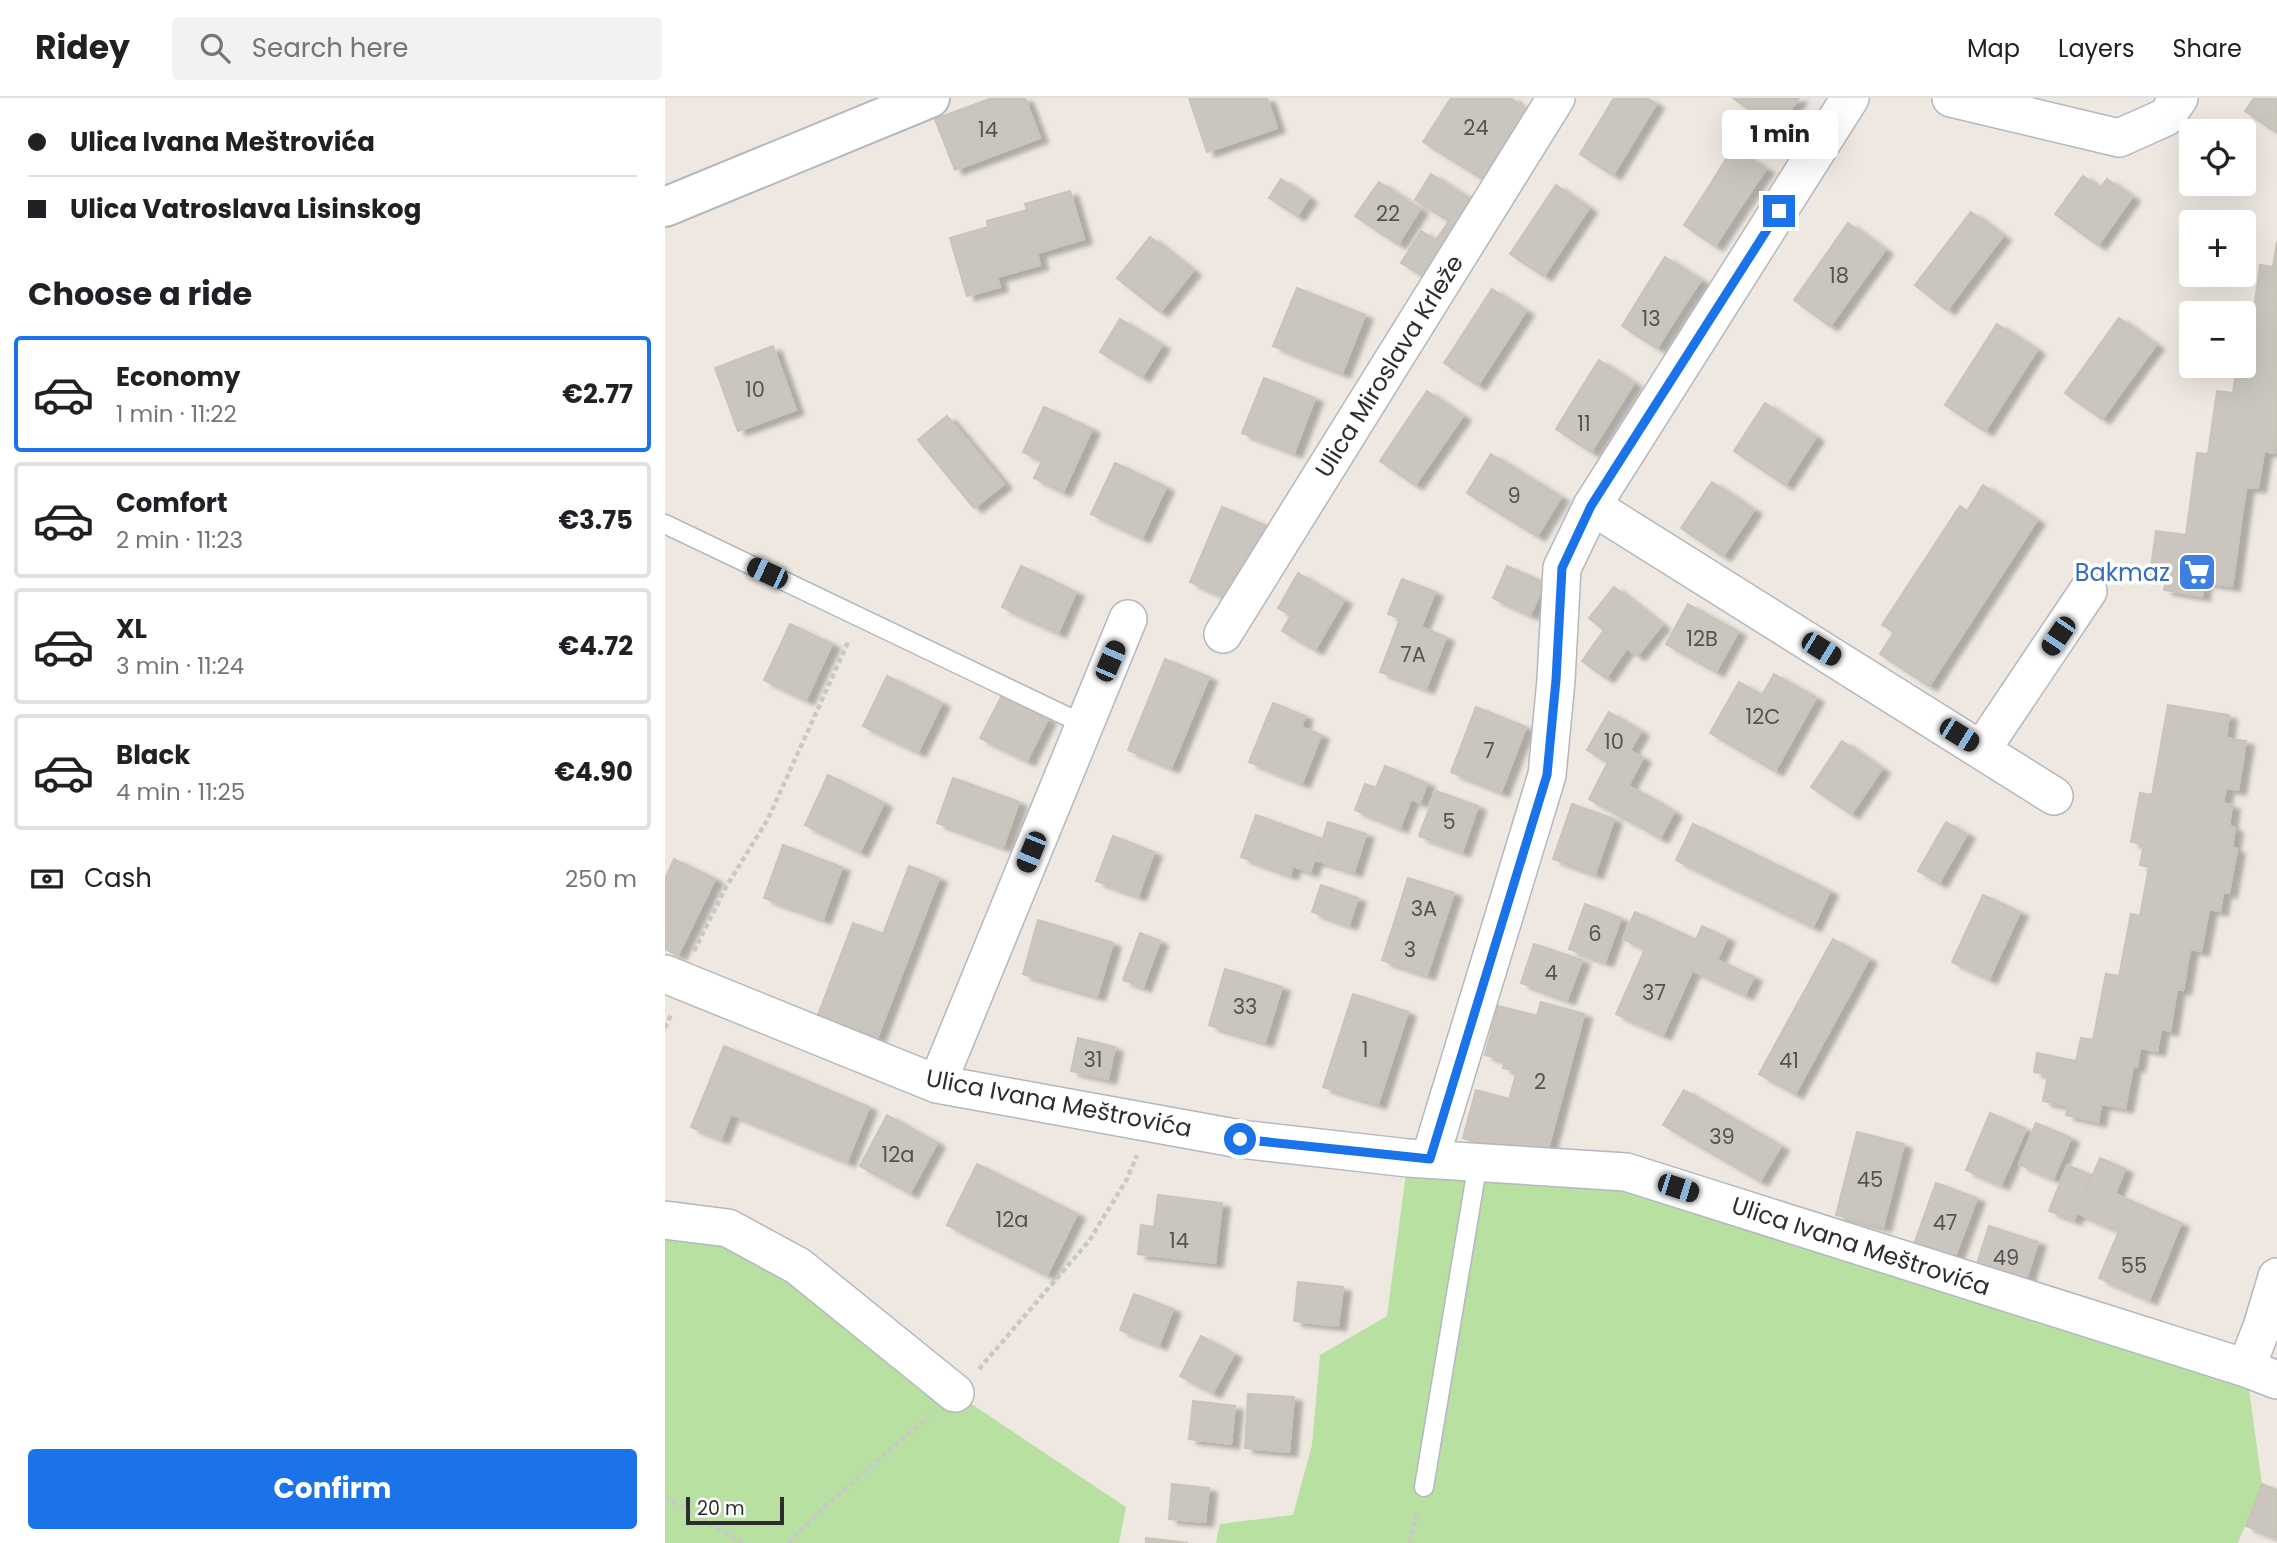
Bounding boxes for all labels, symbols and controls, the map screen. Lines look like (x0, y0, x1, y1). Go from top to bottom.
search box (172, 17, 662, 80)
text: Ridey (35, 24, 130, 71)
icon: search (196, 29, 234, 67)
text: Search here (252, 30, 408, 66)
text: Map (1967, 32, 2020, 65)
text: Layers (2058, 32, 2134, 65)
text: Share (2172, 32, 2242, 65)
callout: 1 min (1721, 109, 1837, 158)
house number: 24 (1463, 113, 1489, 142)
house number: 14 (978, 115, 998, 144)
text: 1 min (1750, 118, 1810, 150)
map controls (2179, 119, 2256, 378)
button: locate (2179, 119, 2256, 196)
text: Ulica Ivana Meštrovića (70, 124, 375, 160)
text: Ulica Vatroslava Lisinskog (70, 191, 421, 227)
route end (1763, 195, 1795, 227)
house number: 22 (1376, 199, 1400, 228)
button: + (2179, 210, 2256, 287)
street label: Ulica Miroslava Krleže (1307, 248, 1471, 484)
house number: 18 (1829, 261, 1849, 290)
text: Choose a ride (28, 271, 252, 316)
button: − (2179, 301, 2256, 378)
house number: 13 (1641, 304, 1661, 333)
text: Economy (116, 359, 240, 395)
icon: car (32, 363, 95, 426)
house number: 10 (745, 375, 765, 404)
text: €2.77 (562, 376, 633, 412)
text: 1 min · 11:22 (116, 398, 237, 430)
house number: 11 (1577, 409, 1591, 438)
house number: 9 (1507, 481, 1521, 510)
text: Comfort (116, 485, 228, 521)
icon: car (32, 489, 95, 552)
text: €3.75 (558, 502, 633, 538)
text: 2 min · 11:23 (116, 524, 243, 556)
supermarket icon: Bakmaz (2176, 551, 2218, 593)
car (744, 555, 791, 591)
place label: Bakmaz (2075, 556, 2170, 589)
text: XL (116, 611, 147, 647)
car (2038, 613, 2079, 659)
icon: car (32, 615, 95, 678)
house number: 12B (1686, 624, 1718, 653)
text: €4.72 (559, 628, 633, 664)
car (1798, 629, 1845, 669)
car (1093, 638, 1128, 684)
house number: 7A (1400, 640, 1426, 669)
text: 3 min · 11:24 (116, 650, 244, 682)
house number: 12C (1745, 702, 1781, 731)
car (1936, 715, 1983, 755)
house number: 10 (1604, 727, 1624, 756)
house number: 7 (1483, 736, 1495, 765)
text: Black (116, 737, 190, 773)
icon: car (32, 741, 95, 804)
text: €4.90 (554, 754, 633, 790)
text: 4 min · 11:25 (116, 776, 245, 808)
house number: 5 (1442, 807, 1456, 836)
car (1014, 829, 1049, 875)
icon: cash (28, 860, 66, 898)
text: Cash (84, 860, 152, 896)
text: 250 m (565, 863, 637, 895)
house number: 3A (1411, 894, 1437, 923)
house number: 6 (1588, 919, 1602, 948)
house number: 3 (1404, 935, 1416, 964)
house number: 4 (1544, 958, 1558, 987)
house number: 37 (1642, 978, 1666, 1007)
house number: 33 (1233, 992, 1257, 1021)
house number: 1 (1362, 1035, 1368, 1064)
house number: 31 (1083, 1045, 1103, 1074)
house number: 41 (1779, 1046, 1799, 1075)
street label: Ulica Ivana Meštrovića (923, 1061, 1195, 1145)
house number: 2 (1534, 1067, 1546, 1096)
house number: 39 (1709, 1122, 1735, 1151)
route start (1224, 1123, 1256, 1155)
house number: 12a (882, 1140, 915, 1169)
house number: 45 (1857, 1165, 1883, 1194)
car (1655, 1172, 1702, 1204)
street label: Ulica Ivana Meštrovića (1727, 1189, 1995, 1303)
house number: 12a (996, 1205, 1029, 1234)
house number: 47 (1933, 1208, 1957, 1237)
house number: 14 (1169, 1226, 1189, 1255)
house number: 49 (1993, 1243, 2019, 1272)
house number: 55 (2121, 1251, 2147, 1280)
button: Confirm (28, 1449, 637, 1529)
scale bar (686, 1494, 784, 1526)
text: 20 m (697, 1495, 745, 1522)

